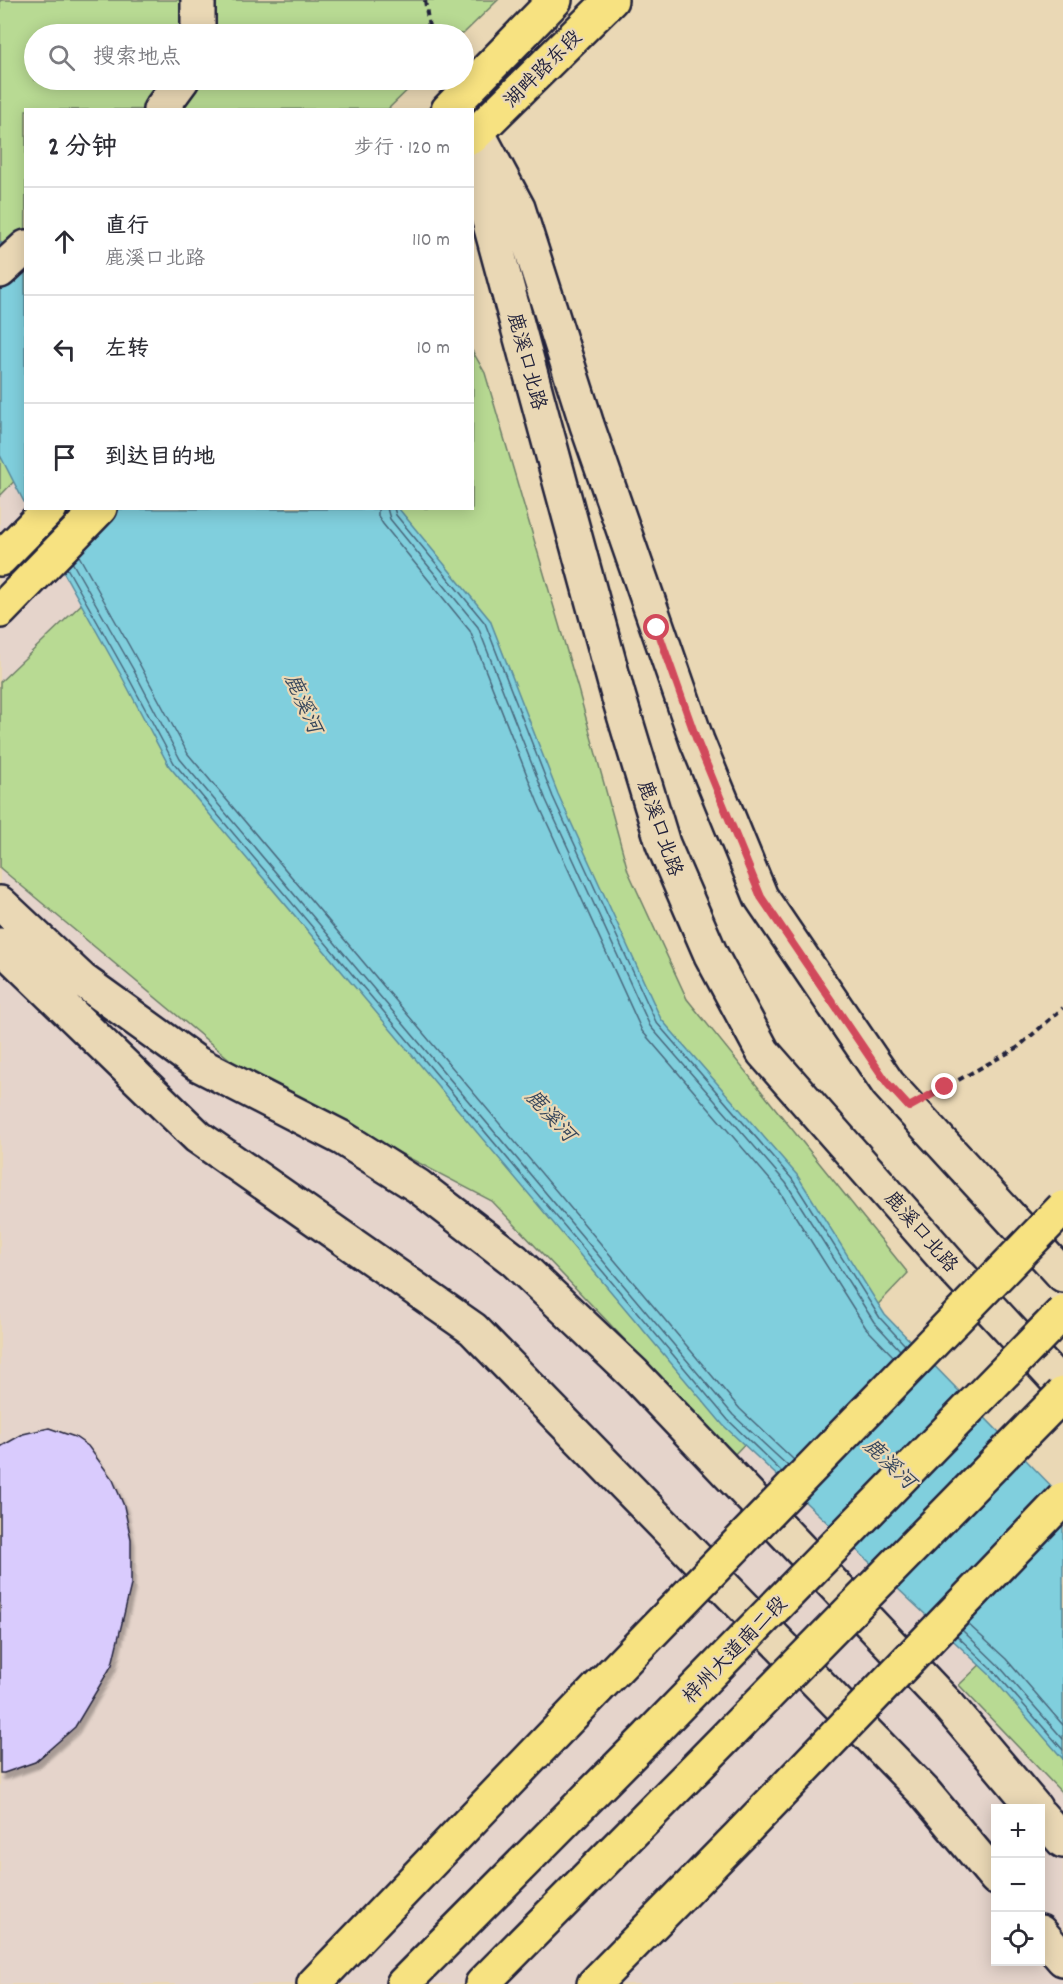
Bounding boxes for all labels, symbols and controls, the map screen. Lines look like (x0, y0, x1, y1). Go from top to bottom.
search box (24, 24, 474, 90)
street label: 湖畔路东段 (499, 25, 589, 115)
icon: search (45, 41, 78, 74)
text: 搜索地点 (93, 43, 181, 74)
text: 2 分钟 (48, 130, 117, 167)
text: 步行 · 120 m (354, 135, 450, 163)
text: 直行 (105, 212, 149, 243)
icon: ahead (48, 225, 81, 258)
text: 110 m (412, 227, 450, 255)
text: 鹿溪口北路 (105, 246, 205, 274)
street label: 鹿溪口北路 (499, 310, 552, 415)
icon: left (48, 333, 81, 366)
text: 左转 (105, 335, 149, 366)
text: 10 m (416, 335, 450, 363)
icon: arrive (48, 441, 81, 474)
text: 到达目的地 (105, 443, 215, 474)
route start (643, 614, 669, 640)
water label: 鹿溪河 (275, 669, 329, 742)
street label: 鹿溪口北路 (629, 777, 688, 882)
route end (931, 1073, 957, 1099)
water label: 鹿溪河 (516, 1084, 583, 1153)
street label: 鹿溪口北路 (876, 1186, 964, 1281)
water label: 鹿溪河 (855, 1432, 923, 1500)
street label: 梓州大道南二段 (677, 1591, 795, 1711)
map controls (991, 1804, 1045, 1966)
button: + (991, 1804, 1045, 1858)
button: − (991, 1858, 1045, 1912)
button: locate (991, 1912, 1045, 1966)

